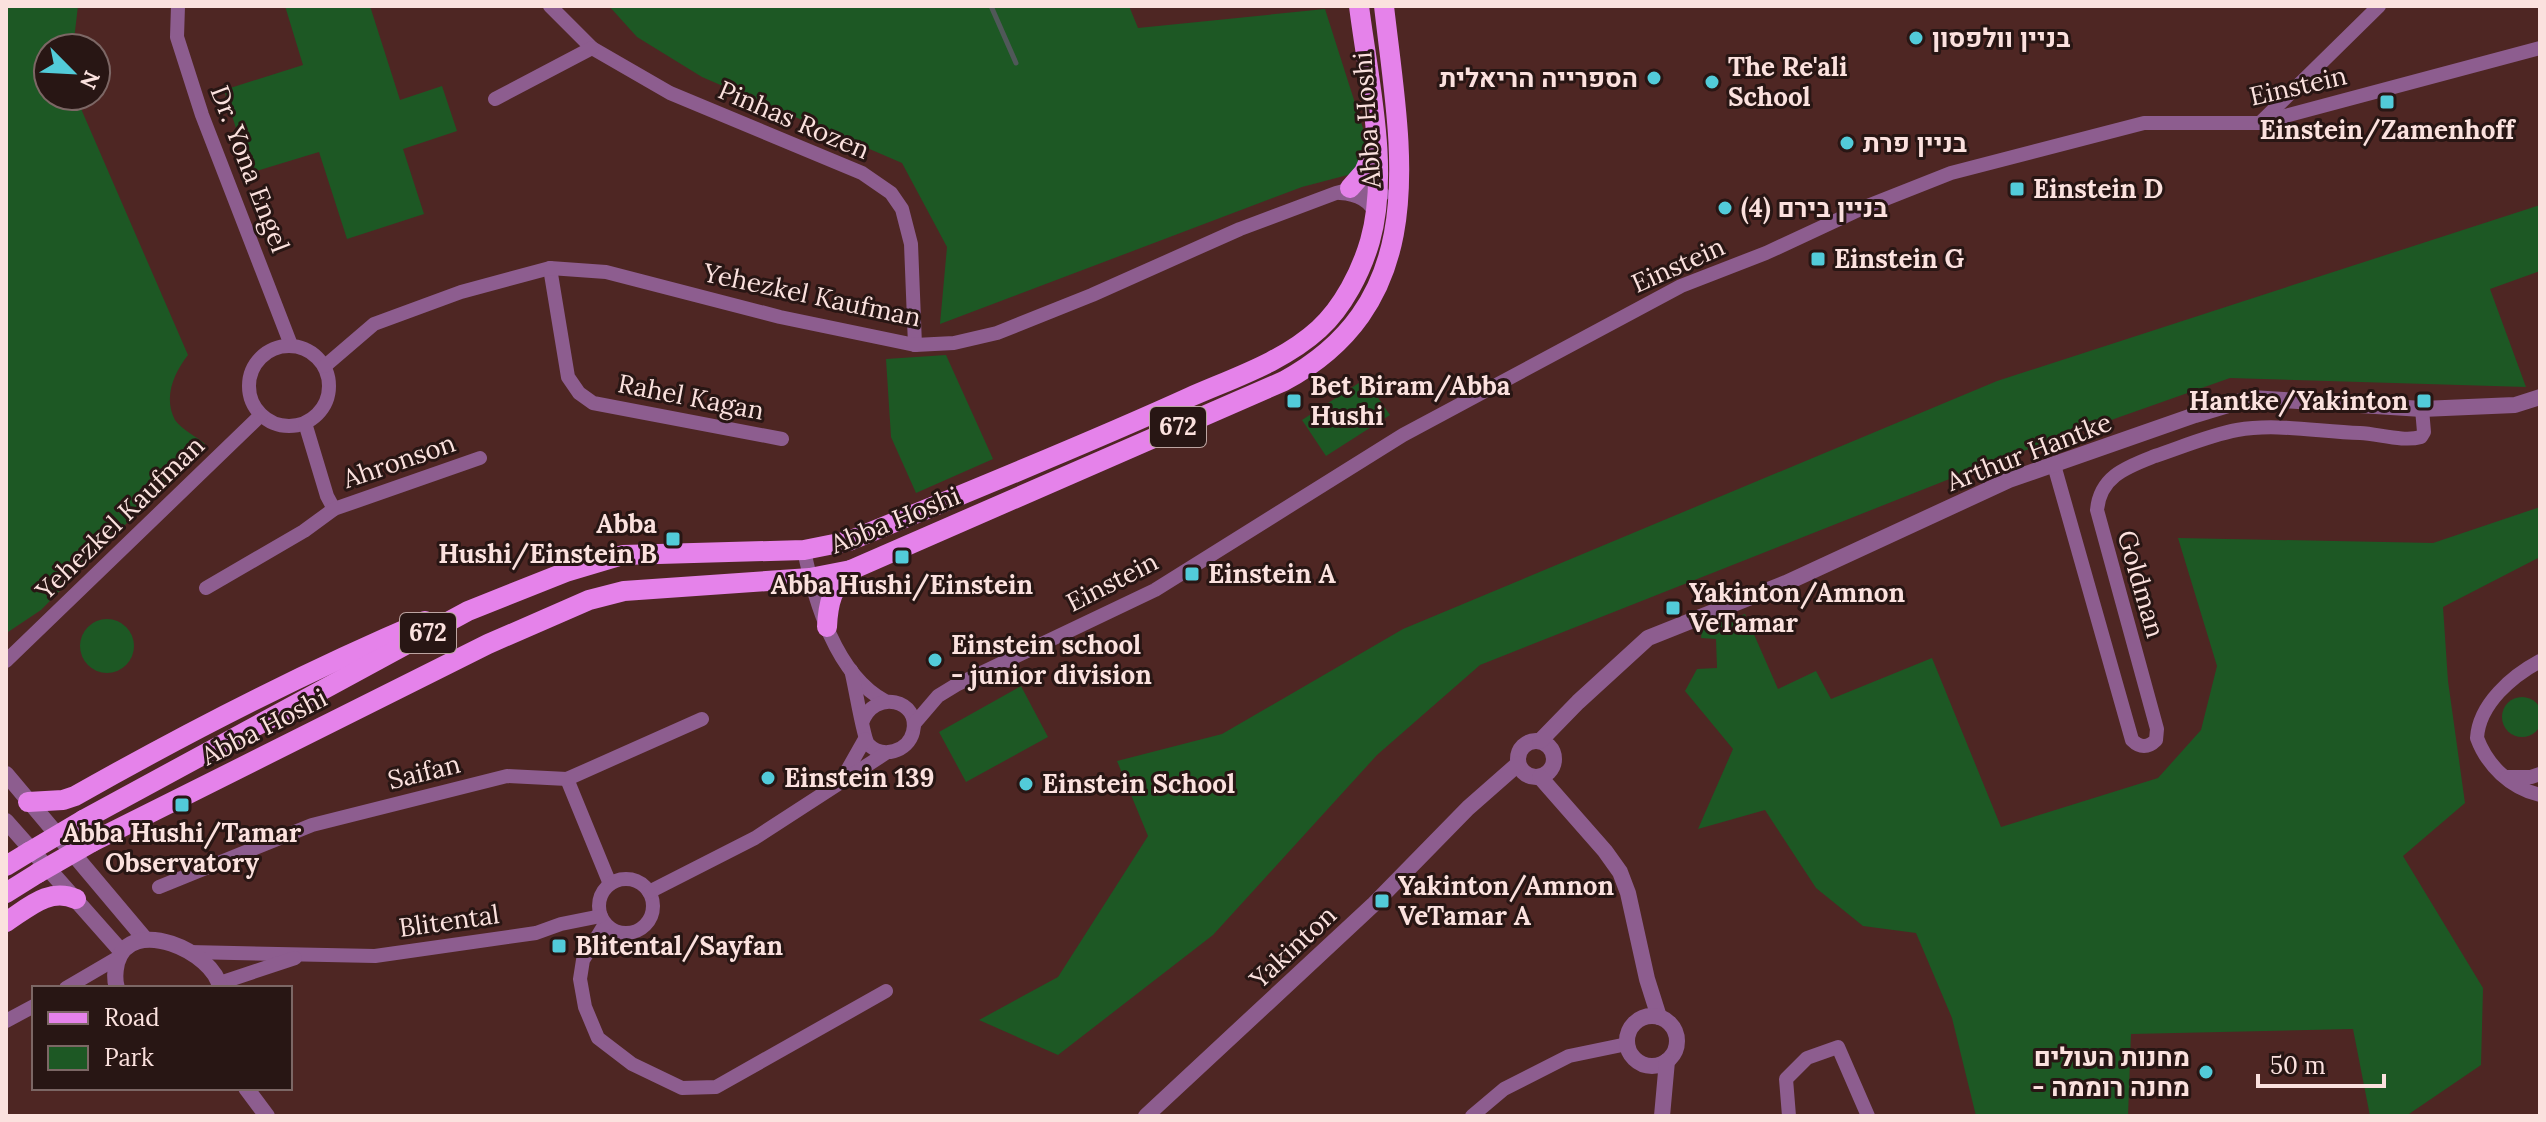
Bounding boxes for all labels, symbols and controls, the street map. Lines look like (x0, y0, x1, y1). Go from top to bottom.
place label: בניין וולפסון (1932, 21, 2070, 54)
marker: בניין וולפסון (1907, 29, 1925, 47)
north arrow (32, 32, 112, 112)
place label: The Re'ali School (1728, 50, 1848, 113)
street label: Abba Hoshi (1345, 51, 1388, 190)
street label: Einstein (2246, 58, 2350, 113)
place label: הספרייה הריאלית (1439, 61, 1638, 94)
text: N (74, 67, 107, 94)
marker: הספרייה הריאלית (1645, 69, 1663, 87)
street label: Pinhas Rozen (714, 73, 875, 166)
marker: The Re'ali School (1703, 73, 1721, 91)
street label: Dr. Yona Engel (204, 81, 297, 257)
marker: Einstein/Zamenhoff (2378, 93, 2396, 111)
place label: Einstein/Zamenhoff (2260, 113, 2517, 147)
place label: בניין פרת (1863, 126, 1967, 159)
marker: בניין פרת (1838, 134, 1856, 152)
place label: Einstein D (2033, 172, 2163, 205)
marker: Einstein D (2008, 180, 2026, 198)
place label: בניין בירם (4) (1741, 191, 1888, 225)
marker: בניין בירם (4) (1716, 199, 1734, 217)
street label: Einstein (1626, 229, 1730, 300)
place label: Einstein G (1834, 242, 1964, 275)
marker: Einstein G (1809, 250, 1827, 268)
street label: Yehezkel Kaufman (699, 255, 924, 334)
street label: Rahel Kagan (615, 366, 767, 427)
place label: Bet Biram/Abba Hushi (1310, 369, 1511, 432)
place label: Hantke/Yakinton (2189, 384, 2408, 418)
marker: Bet Biram/Abba Hushi (1285, 392, 1303, 410)
marker: Hantke/Yakinton (2415, 392, 2433, 410)
street label: Arthur Hantke (1941, 405, 2116, 498)
road number: 672 (1150, 407, 1206, 447)
street label: Ahronson (337, 426, 459, 495)
street label: Yehezkel Kaufman (28, 429, 211, 607)
street label: Abba Hoshi (824, 479, 964, 561)
place label: Abba Hushi/Einstein B (438, 507, 657, 571)
street label: Goldman (2110, 526, 2173, 641)
marker: Abba Hushi/Einstein B (664, 530, 682, 548)
street label: Einstein (1060, 544, 1163, 619)
marker: Abba Hushi/Einstein (893, 548, 911, 566)
place label: Einstein A (1208, 557, 1336, 590)
marker: Einstein A (1183, 565, 1201, 583)
place label: Abba Hushi/Einstein (771, 568, 1034, 602)
place label: Yakinton/Amnon VeTamar (1689, 576, 1905, 639)
marker: Yakinton/Amnon VeTamar (1664, 599, 1682, 617)
road number: 672 (400, 613, 456, 653)
place label: Einstein school - junior division (951, 628, 1152, 691)
marker: Einstein school - junior division (926, 651, 944, 669)
street label: Abba Hoshi (195, 681, 332, 773)
street label: Saifan (384, 747, 464, 796)
place label: Einstein 139 (784, 761, 935, 794)
place label: Einstein School (1042, 767, 1235, 800)
marker: Einstein 139 (759, 769, 777, 787)
marker: Einstein School (1017, 775, 1035, 793)
marker: Abba Hushi/Tamar Observatory (173, 796, 191, 814)
place label: Abba Hushi/Tamar Observatory (63, 816, 302, 879)
place label: Yakinton/Amnon VeTamar A (1398, 869, 1614, 932)
marker: Yakinton/Amnon VeTamar A (1373, 892, 1391, 910)
street label: Blitental (397, 897, 501, 944)
street label: Yakinton (1242, 898, 1343, 996)
place label: Blitental/Sayfan (575, 929, 784, 963)
marker: Blitental/Sayfan (550, 937, 568, 955)
legend (32, 986, 292, 1090)
text: Road (104, 1002, 160, 1033)
scale bar (2258, 1038, 2384, 1088)
place label: מחנות העולים - מחנה רוממה (2032, 1040, 2190, 1103)
text: Park (104, 1042, 154, 1073)
text: 50 m (2270, 1050, 2326, 1081)
marker: מחנות העולים - מחנה רוממה (2197, 1063, 2215, 1081)

